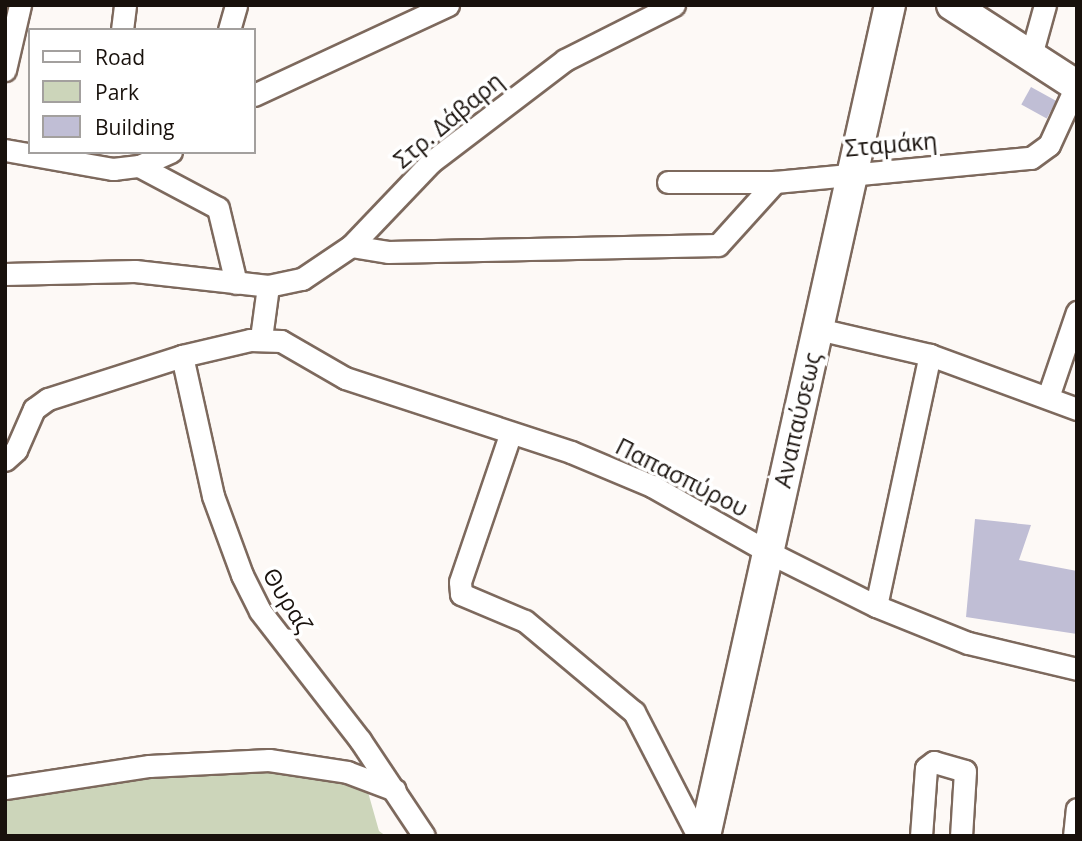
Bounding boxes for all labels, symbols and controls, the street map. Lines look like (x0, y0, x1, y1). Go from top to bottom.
legend (28, 28, 256, 154)
text: Road (95, 43, 145, 71)
street label: Στρ. Δάβαρη (388, 67, 508, 173)
text: Park (95, 78, 139, 106)
text: Building (95, 113, 174, 141)
street label: Σταμάκη (844, 126, 938, 162)
street label: Αναπαύσεως (768, 350, 826, 490)
street label: Παπασπύρου (611, 432, 753, 522)
street label: Θυραζ (258, 563, 318, 637)

